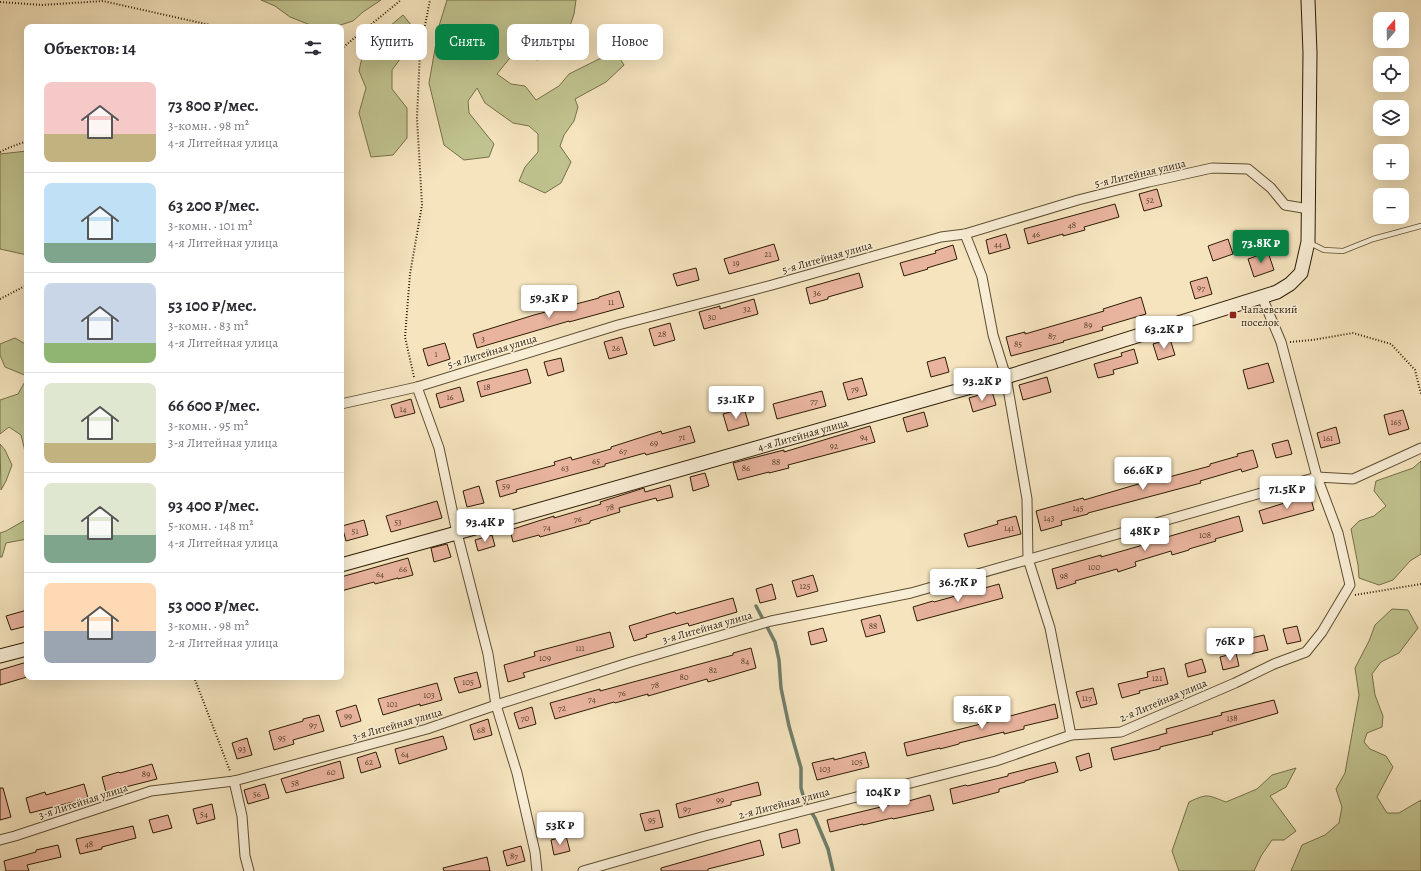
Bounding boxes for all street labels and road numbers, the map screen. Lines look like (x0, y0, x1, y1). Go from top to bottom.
street label: 5-я Литейная улица (1093, 156, 1188, 191)
street label: 5-я Литейная улица (780, 237, 875, 278)
street label: 5-я Литейная улица (445, 330, 540, 372)
street label: 4-я Литейная улица (756, 415, 851, 455)
street label: 3-я Литейная улица (660, 607, 755, 647)
street label: 2-я Литейная улица (1117, 675, 1210, 726)
street label: 3-я Литейная улица (350, 704, 445, 744)
street label: 3-я Литейная улица (37, 780, 131, 823)
street label: 2-я Литейная улица (737, 784, 832, 823)

